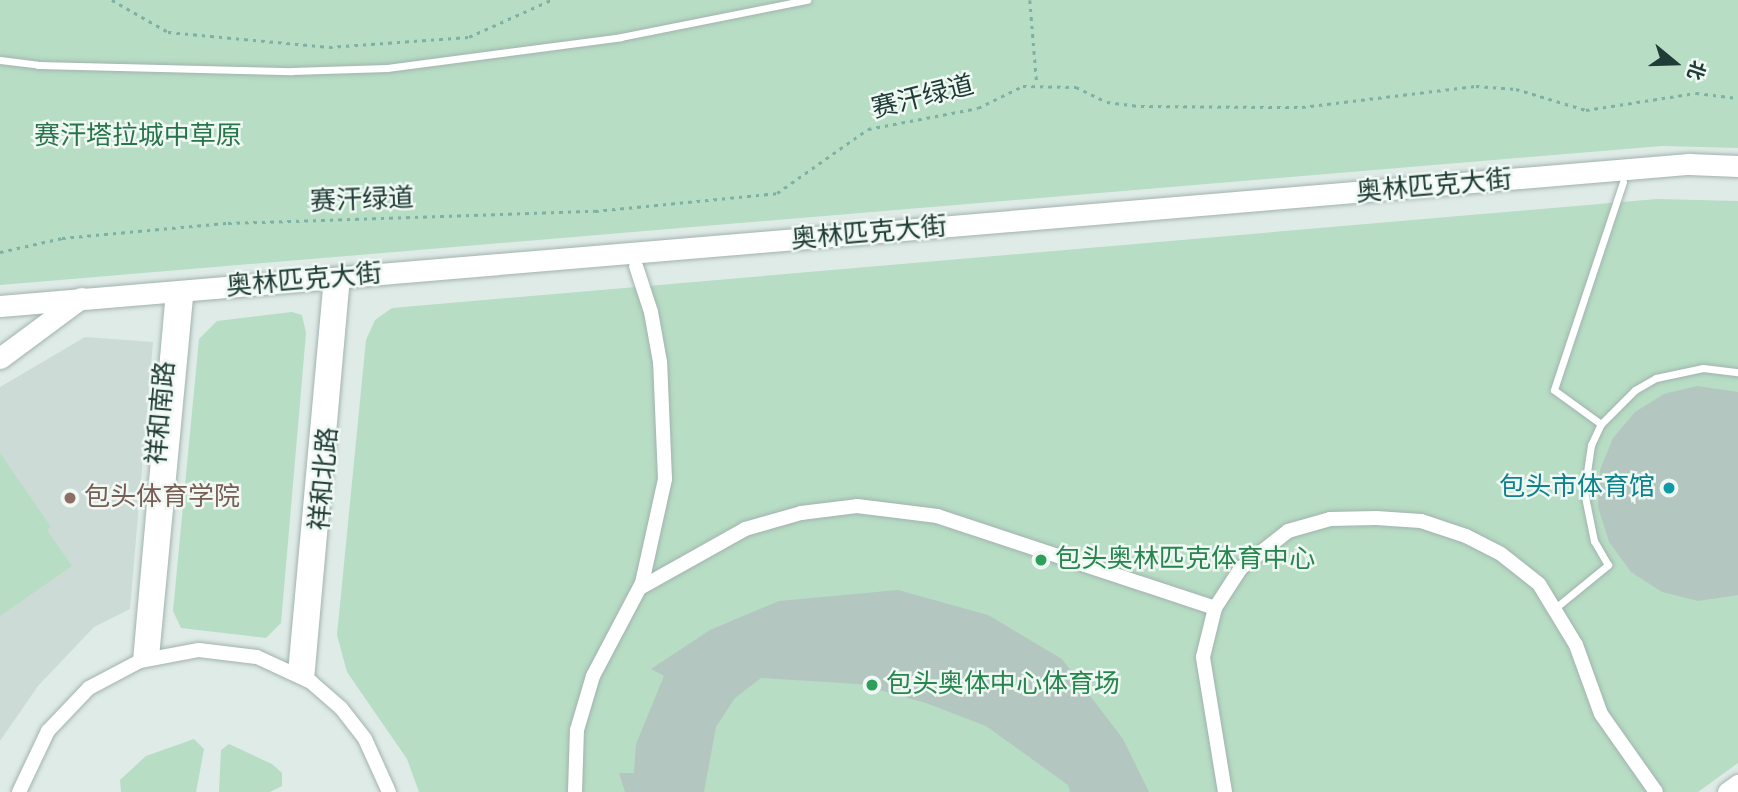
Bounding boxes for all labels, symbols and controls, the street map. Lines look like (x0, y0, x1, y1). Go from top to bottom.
north arrow (1640, 28, 1710, 98)
text: 北 (1683, 58, 1707, 82)
street label: 赛汗绿道 (869, 70, 977, 126)
park label: 赛汗塔拉城中草原 (34, 121, 242, 153)
street label: 奥林匹克大街 (1355, 165, 1513, 209)
street label: 赛汗绿道 (309, 184, 415, 218)
street label: 奥林匹克大街 (790, 212, 948, 256)
street label: 奥林匹克大街 (225, 259, 383, 303)
street label: 祥和南路 (142, 360, 182, 466)
street label: 祥和北路 (305, 426, 345, 532)
place label: 包头市体育馆 (1499, 472, 1655, 504)
marker: 包头市体育馆 (1661, 480, 1677, 496)
place label: 包头体育学院 (84, 482, 240, 514)
marker: 包头体育学院 (62, 490, 78, 506)
place label: 包头奥林匹克体育中心 (1055, 544, 1315, 576)
marker: 包头奥林匹克体育中心 (1033, 552, 1049, 568)
place label: 包头奥体中心体育场 (886, 669, 1120, 701)
marker: 包头奥体中心体育场 (864, 677, 880, 693)

